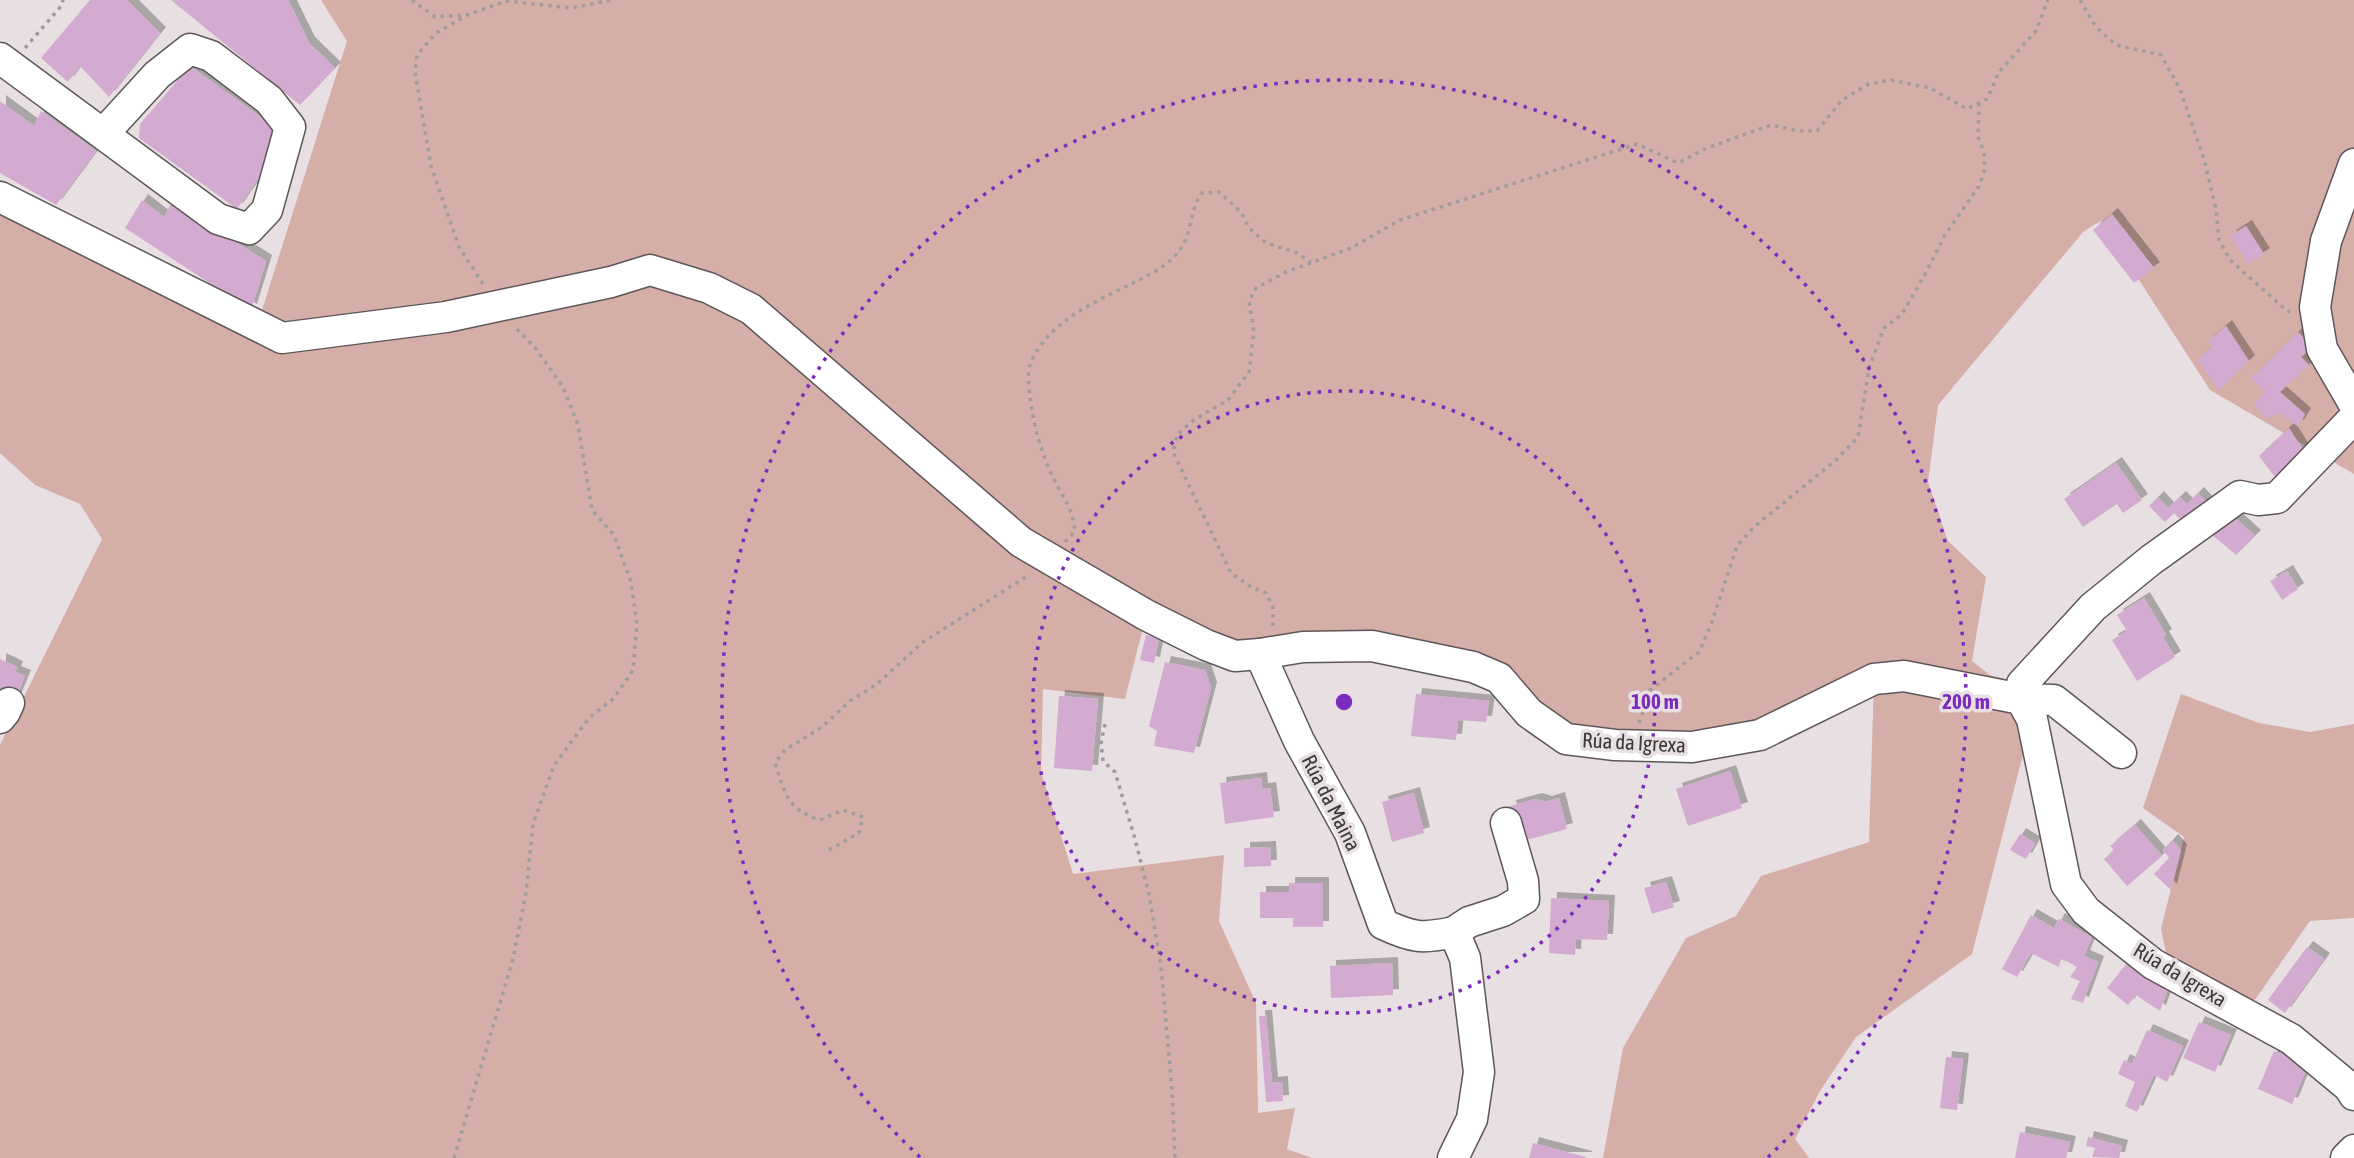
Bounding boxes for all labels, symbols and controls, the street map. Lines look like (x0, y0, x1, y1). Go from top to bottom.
text: 100 m (1631, 689, 1679, 713)
text: 200 m (1942, 689, 1990, 713)
centre of rings (1332, 690, 1356, 714)
street label: Rúa da Igrexa (1581, 727, 1687, 757)
street label: Rúa da Maina (1297, 751, 1366, 855)
street label: Rúa da Igrexa (2130, 937, 2231, 1011)

